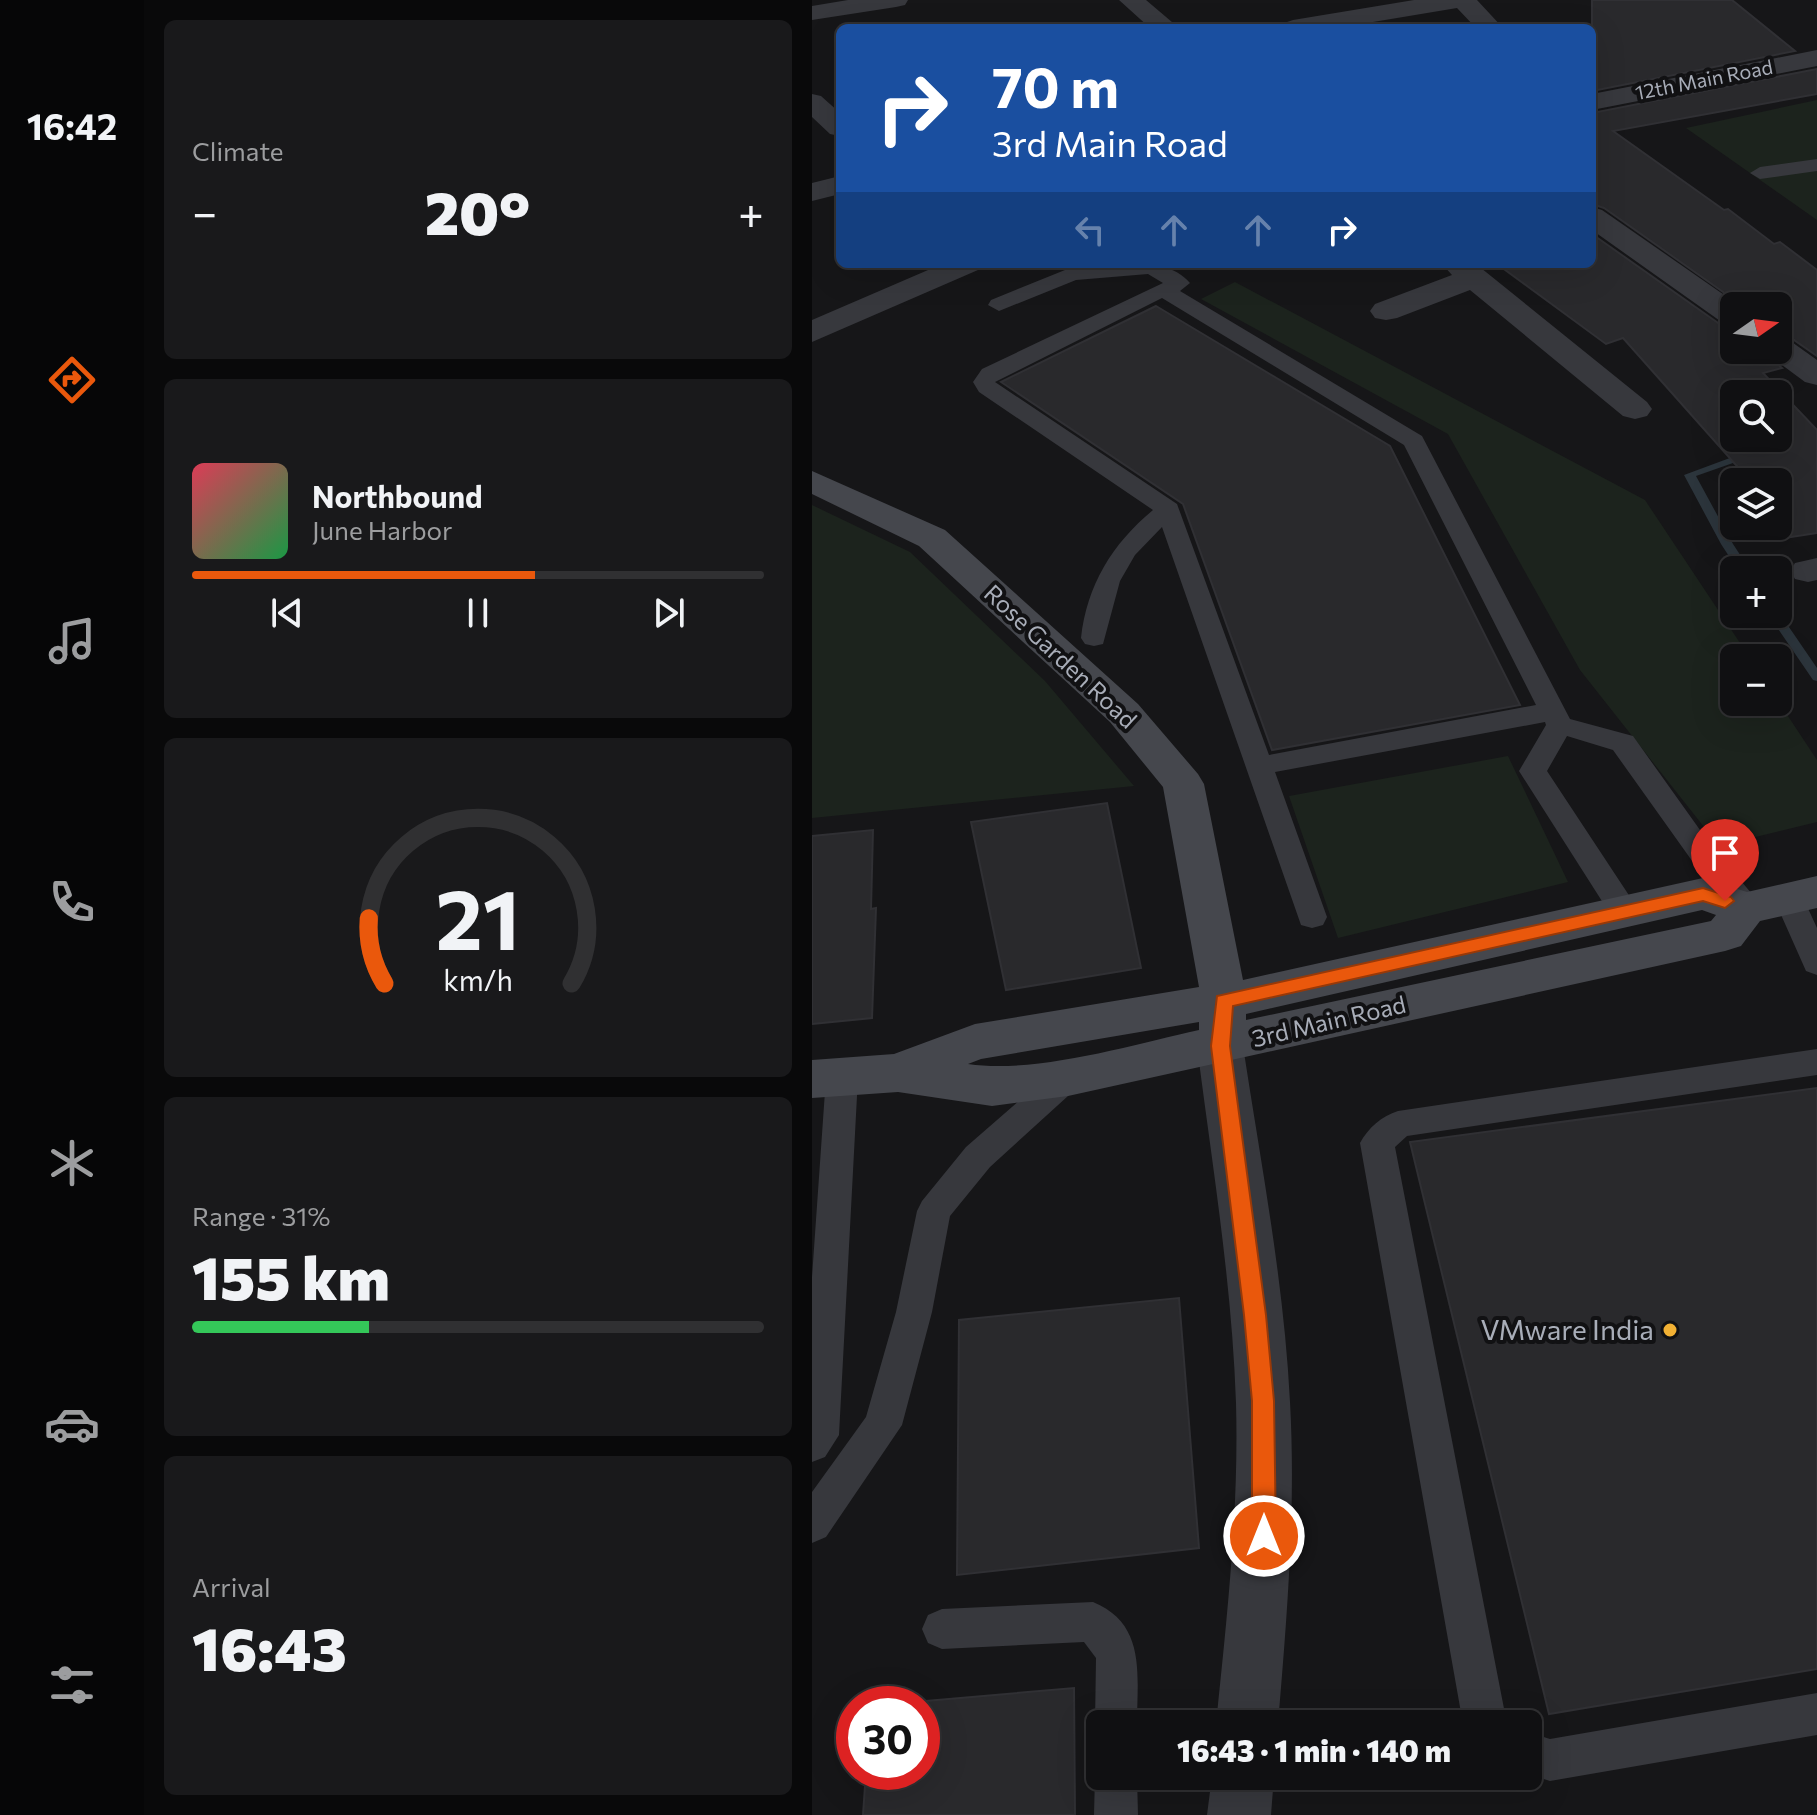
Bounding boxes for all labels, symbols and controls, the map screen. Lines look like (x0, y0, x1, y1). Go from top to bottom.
text: 70 m (992, 51, 1119, 120)
street label: 12th Main Road (1633, 54, 1775, 104)
icon: right (860, 56, 964, 160)
text: 16:42 (27, 103, 117, 147)
text: 3rd Main Road (992, 120, 1228, 164)
text: Climate (192, 135, 284, 166)
text: 20° (425, 174, 530, 247)
text: − (192, 184, 217, 238)
text: + (738, 184, 764, 238)
icon: left (1068, 208, 1112, 252)
icon: ahead (1152, 208, 1196, 252)
icon: ahead (1236, 208, 1280, 252)
icon: right (1320, 208, 1364, 252)
north arrow (1720, 292, 1792, 364)
map controls (1720, 292, 1792, 716)
icon: directions (44, 352, 100, 408)
button: search (1720, 380, 1792, 452)
button: layers (1720, 468, 1792, 540)
text: Northbound (312, 477, 483, 514)
text: June Harbor (312, 514, 452, 545)
button: + (1720, 556, 1792, 628)
street label: Rose Garden Road (979, 578, 1143, 734)
icon: previous (265, 591, 309, 635)
icon: pause (456, 591, 500, 635)
icon: next (647, 591, 691, 635)
icon: music (44, 613, 100, 669)
button: − (1720, 644, 1792, 716)
pin (1691, 819, 1759, 901)
icon: arrive (1703, 831, 1747, 875)
text: 21 (436, 864, 520, 966)
icon: phone (44, 874, 100, 930)
text: km/h (443, 962, 513, 997)
street label: 3rd Main Road (1249, 989, 1409, 1052)
icon: climate (44, 1135, 100, 1191)
text: Range · 31% (192, 1200, 330, 1231)
text: 155 km (192, 1239, 390, 1312)
place label: VMware India (1481, 1312, 1654, 1346)
marker: VMware India (1661, 1321, 1679, 1339)
icon: car (44, 1396, 100, 1452)
position arrow (1222, 1494, 1306, 1578)
text: Arrival (192, 1571, 271, 1602)
text: 16:43 (192, 1610, 347, 1683)
icon: filters (44, 1657, 100, 1713)
speed limit sign: 30 (836, 1686, 940, 1790)
text: 16:43 · 1 min · 140 m (1177, 1731, 1451, 1768)

